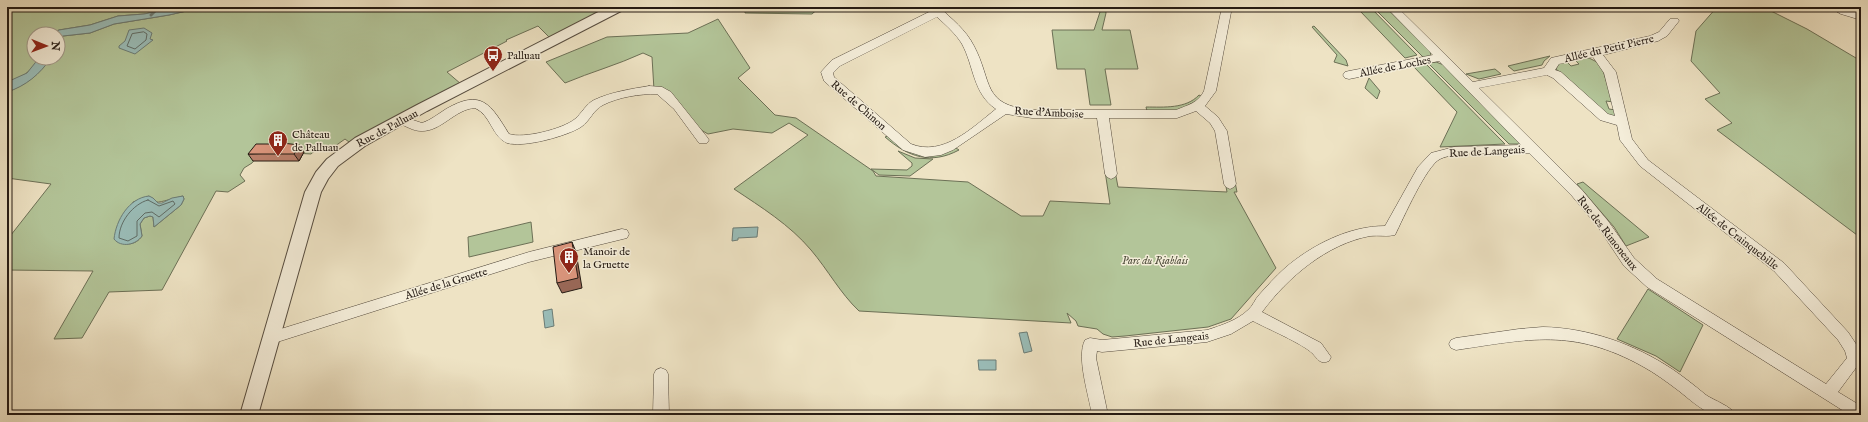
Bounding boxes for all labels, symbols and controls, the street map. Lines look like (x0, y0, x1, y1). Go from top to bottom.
north arrow (26, 26, 66, 66)
street label: Allée du Petit Pierre (1562, 32, 1655, 66)
text: N (48, 40, 62, 52)
bus stop icon: Palluau (482, 44, 504, 72)
place label: Palluau (507, 49, 540, 63)
street label: Allée de Loches (1357, 53, 1432, 81)
street label: Rue de Chinon (828, 78, 889, 134)
street label: Rue d'Amboise (1014, 104, 1084, 122)
street label: Rue de Palluau (354, 107, 421, 151)
place label: Château de Palluau (292, 128, 339, 155)
building icon: Château de Palluau (267, 129, 289, 157)
street label: Rue de Langeais (1449, 143, 1525, 161)
street label: Rue des Rimoneaux (1574, 193, 1641, 274)
street label: Allée de Crainquebille (1693, 200, 1781, 273)
place label: Manoir de la Gruette (583, 245, 630, 272)
building icon: Manoir de la Gruette (558, 246, 580, 274)
park label: Parc du Riablais (1122, 254, 1189, 268)
street label: Allée de la Gruette (402, 265, 489, 303)
street label: Rue de Langeais (1133, 329, 1210, 351)

